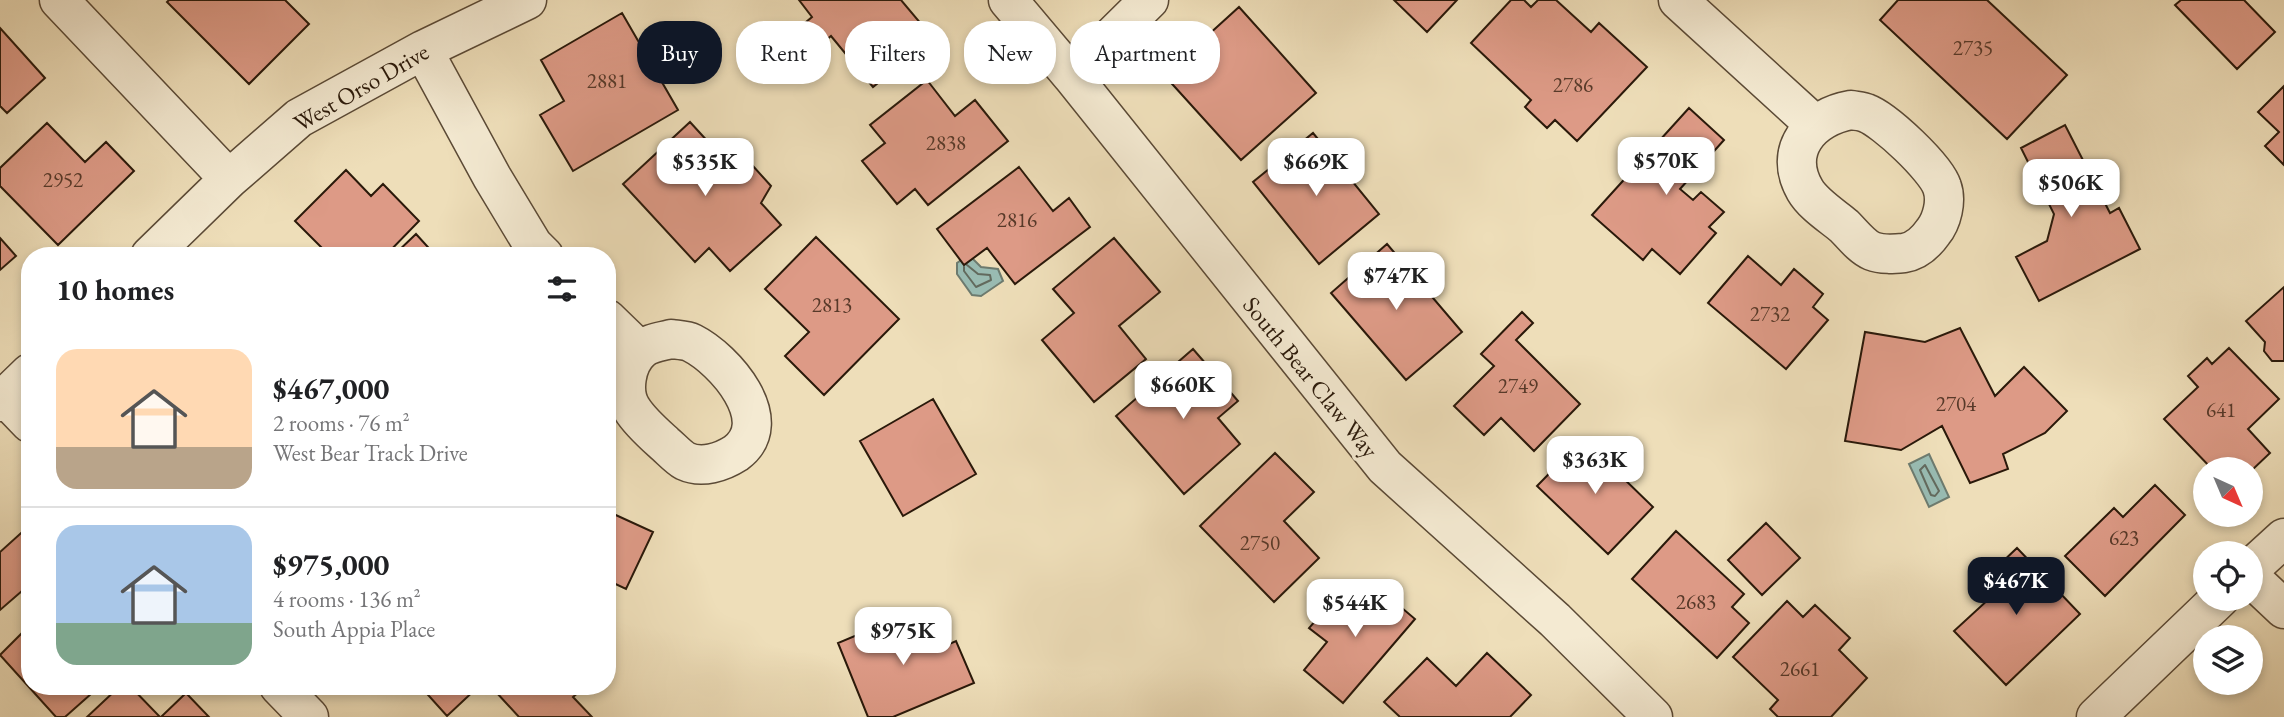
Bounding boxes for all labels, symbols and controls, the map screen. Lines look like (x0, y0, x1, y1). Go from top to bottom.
chip: Buy (637, 21, 722, 84)
chip: Rent (736, 21, 831, 84)
chip: Filters (845, 21, 950, 84)
chip: New (964, 21, 1056, 84)
chip: Apartment (1070, 21, 1220, 84)
house number: 2735 (1953, 34, 1993, 61)
street label: West Orso Drive (288, 36, 434, 138)
house number: 2881 (587, 67, 627, 94)
house number: 2786 (1553, 71, 1593, 98)
house number: 2838 (926, 129, 966, 156)
pin: $535K (656, 138, 754, 198)
pin: $669K (1267, 138, 1365, 198)
pin: $570K (1617, 138, 1715, 197)
text: $570K (1634, 145, 1698, 175)
text: $535K (673, 146, 737, 176)
text: $669K (1284, 146, 1348, 176)
pin: $506K (2022, 160, 2120, 219)
house number: 2952 (43, 166, 83, 193)
text: $506K (2039, 167, 2103, 197)
house number: 2816 (997, 206, 1037, 233)
pin: $747K (1347, 252, 1445, 312)
text: $747K (1364, 260, 1428, 290)
text: 10 homes (56, 270, 174, 309)
icon: filters (543, 270, 581, 308)
street label: South Bear Claw Way (1236, 290, 1386, 464)
house number: 2813 (812, 291, 852, 318)
house number: 2732 (1750, 300, 1790, 327)
pin: $660K (1134, 362, 1232, 421)
text: $467,000 (273, 369, 389, 408)
text: $660K (1151, 369, 1215, 399)
house number: 2749 (1498, 372, 1538, 399)
icon: home (112, 377, 196, 461)
house number: 2704 (1936, 390, 1977, 417)
house number: 641 (2206, 396, 2236, 423)
text: 2 rooms · 76 m² (273, 408, 410, 438)
pin: $363K (1546, 436, 1644, 496)
text: West Bear Track Drive (273, 438, 468, 468)
text: $363K (1563, 444, 1627, 474)
north arrow (2193, 457, 2263, 527)
map controls (2193, 457, 2263, 695)
house number: 623 (2109, 524, 2139, 551)
house number: 2750 (1240, 529, 1280, 556)
button: locate (2193, 541, 2263, 611)
text: $975,000 (273, 545, 389, 584)
icon: home (112, 553, 196, 637)
pin: $467K (1967, 558, 2065, 617)
text: $467K (1984, 565, 2048, 595)
pin: $544K (1306, 580, 1404, 639)
text: 4 rooms · 136 m² (273, 584, 421, 614)
text: $544K (1323, 587, 1387, 617)
house number: 2683 (1676, 588, 1716, 615)
pin: $975K (854, 608, 952, 667)
text: South Appia Place (273, 614, 435, 644)
text: $975K (871, 615, 935, 645)
button: layers (2193, 625, 2263, 695)
house number: 2661 (1780, 655, 1820, 682)

